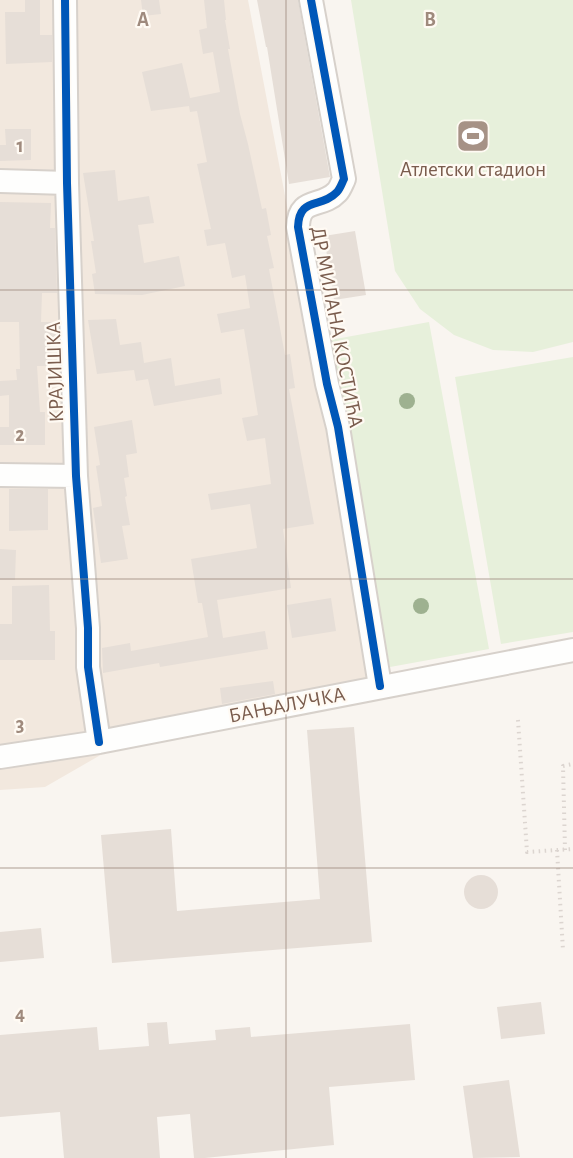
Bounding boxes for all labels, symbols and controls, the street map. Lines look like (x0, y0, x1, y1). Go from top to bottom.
text: A (137, 10, 149, 30)
text: B (424, 10, 436, 30)
sports icon: Атлетски стадион (455, 118, 491, 154)
text: 1 (16, 136, 24, 156)
place label: Атлетски стадион (400, 159, 546, 180)
street label: ДР МИЛАНА КОСТИЋА (307, 225, 367, 429)
street label: КРАЈИШКА (43, 321, 67, 423)
text: 2 (15, 425, 25, 445)
street label: БАЊАЛУЧКА (227, 683, 347, 727)
text: 3 (16, 715, 24, 735)
text: 4 (15, 1004, 25, 1024)

